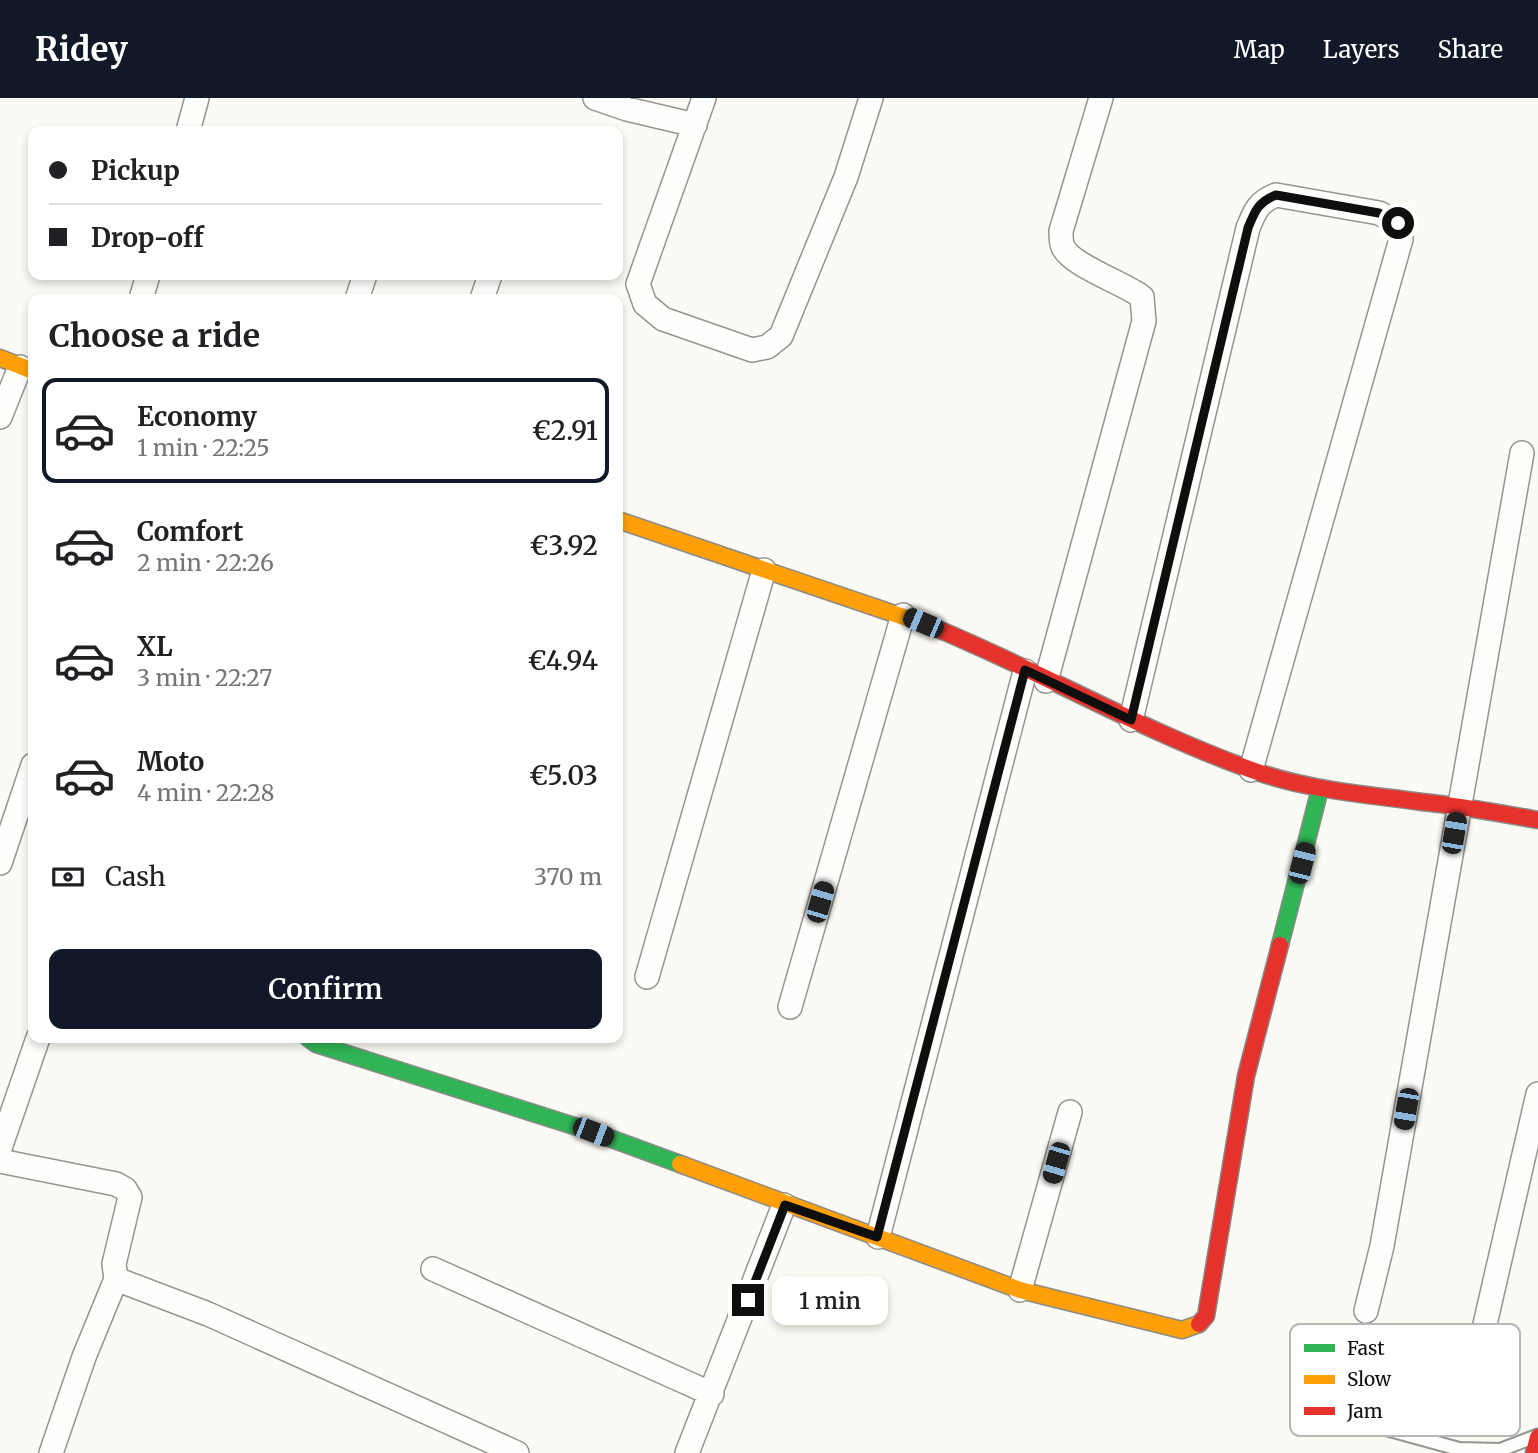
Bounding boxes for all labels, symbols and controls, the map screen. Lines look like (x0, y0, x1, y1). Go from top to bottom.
text: Ridey (35, 29, 128, 70)
text: Map (1234, 34, 1285, 65)
text: Layers (1323, 34, 1399, 65)
text: Share (1437, 34, 1503, 65)
text: Pickup (91, 154, 180, 187)
route start (1382, 207, 1414, 239)
text: Drop-off (91, 221, 204, 254)
text: Choose a ride (49, 316, 260, 356)
icon: car (53, 399, 116, 462)
text: Economy (137, 400, 257, 433)
text: €2.91 (532, 414, 598, 447)
text: 1 min · 22:25 (137, 433, 270, 462)
icon: car (53, 514, 116, 577)
text: Comfort (137, 515, 243, 548)
text: €3.92 (530, 529, 598, 562)
text: 2 min · 22:26 (137, 548, 274, 577)
car (900, 605, 947, 641)
icon: car (53, 629, 116, 692)
text: XL (137, 630, 173, 663)
text: €4.94 (527, 644, 598, 677)
text: 3 min · 22:27 (137, 663, 272, 692)
icon: car (53, 744, 116, 807)
text: Moto (137, 745, 204, 778)
text: €5.03 (529, 759, 598, 792)
text: 4 min · 22:28 (137, 778, 274, 807)
car (1441, 810, 1468, 856)
car (1287, 840, 1318, 886)
icon: cash (49, 858, 87, 896)
text: Cash (105, 860, 166, 893)
text: 370 m (534, 862, 602, 891)
car (805, 879, 836, 925)
button: Confirm (49, 949, 602, 1029)
car (1393, 1086, 1420, 1132)
car (570, 1115, 617, 1149)
car (1041, 1140, 1072, 1186)
callout: 1 min (772, 1276, 888, 1324)
route end (732, 1284, 764, 1316)
text: 1 min (799, 1286, 861, 1315)
legend (1290, 1324, 1520, 1436)
text: Fast (1347, 1336, 1385, 1360)
text: Slow (1347, 1367, 1392, 1391)
text: Jam (1346, 1399, 1383, 1423)

